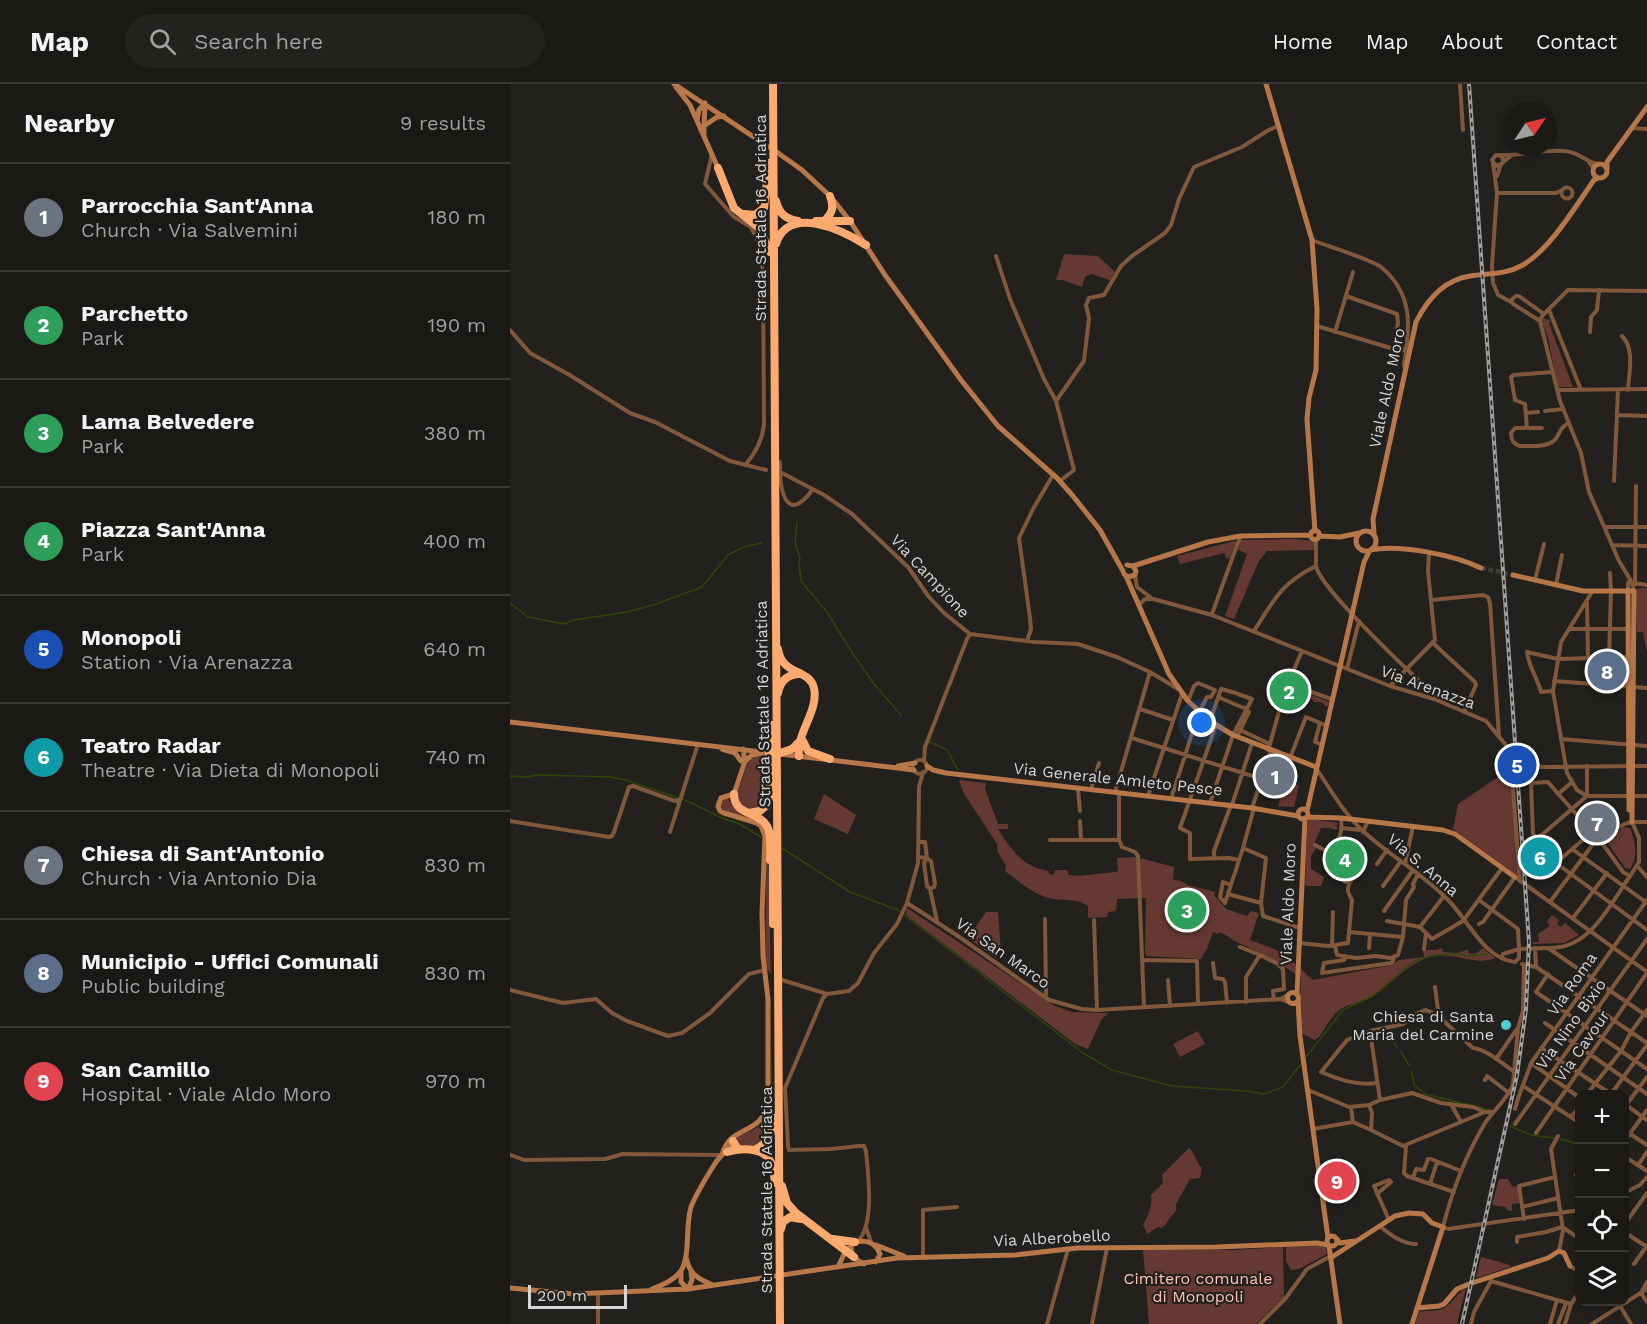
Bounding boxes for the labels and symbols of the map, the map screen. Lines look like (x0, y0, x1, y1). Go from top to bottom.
north arrow (1503, 102, 1557, 156)
street label: Strada Statale 16 Adriatica (751, 115, 770, 321)
street label: Viale Aldo Moro (1365, 326, 1409, 450)
street label: Via Campione (887, 530, 973, 622)
street label: Strada Statale 16 Adriatica (752, 600, 774, 808)
pin: 8 (1588, 648, 1626, 694)
street label: Via Arenazza (1378, 661, 1478, 713)
pin: 2 (1270, 668, 1308, 714)
your location (1187, 708, 1216, 737)
pin: 5 (1498, 742, 1536, 788)
pin: 1 (1256, 754, 1294, 798)
street label: Via Generale Amleto Pesce (1013, 759, 1223, 799)
pin: 7 (1578, 800, 1616, 846)
street label: Via S. Anna (1383, 830, 1463, 900)
pin: 6 (1520, 834, 1560, 880)
pin: 4 (1326, 836, 1364, 882)
street label: Viale Aldo Moro (1276, 843, 1300, 965)
pin: 3 (1168, 888, 1206, 932)
street label: Via San Marco (952, 913, 1054, 993)
street label: Via Roma (1543, 949, 1601, 1019)
street label: Via Nino Bixio (1532, 975, 1610, 1073)
street label: Via Cavour (1550, 1006, 1614, 1085)
place label: Chiesa di Santa Maria del Carmine (1352, 1007, 1494, 1044)
marker: Chiesa di Santa Maria del Carmine (1499, 1018, 1513, 1032)
street label: Strada Statale 16 Adriatica (757, 1087, 776, 1293)
pin: 9 (1318, 1158, 1356, 1204)
street label: Via Alberobello (993, 1225, 1111, 1251)
park label: Cimitero comunale di Monopoli (1124, 1269, 1272, 1306)
scale bar (528, 1282, 627, 1310)

